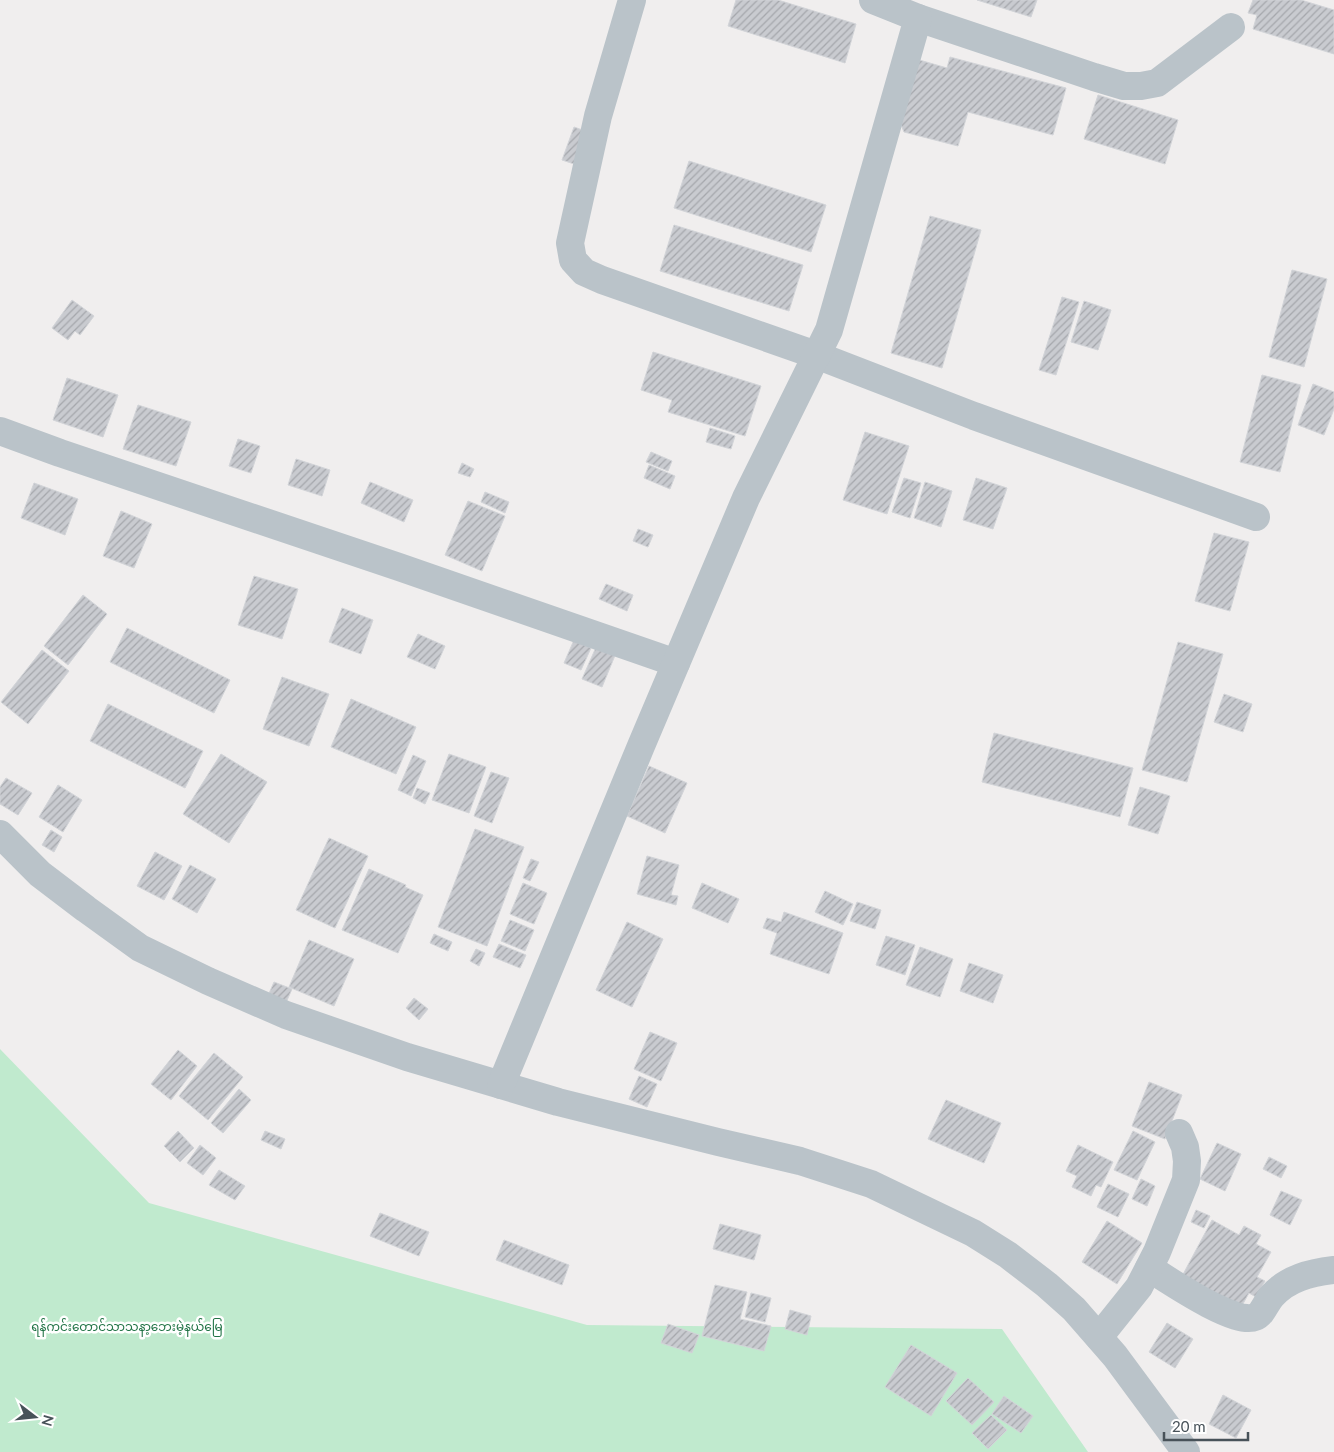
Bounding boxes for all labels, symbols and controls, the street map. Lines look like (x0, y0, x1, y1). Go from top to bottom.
park label: ရန်ကင်းတောင်သာသနာ့ဘေးမဲ့နယ်မြေ (31, 1318, 223, 1337)
north arrow (10, 1392, 60, 1442)
scale bar (1164, 1410, 1248, 1442)
text: N (38, 1413, 58, 1428)
text: 20 m (1172, 1417, 1206, 1435)

